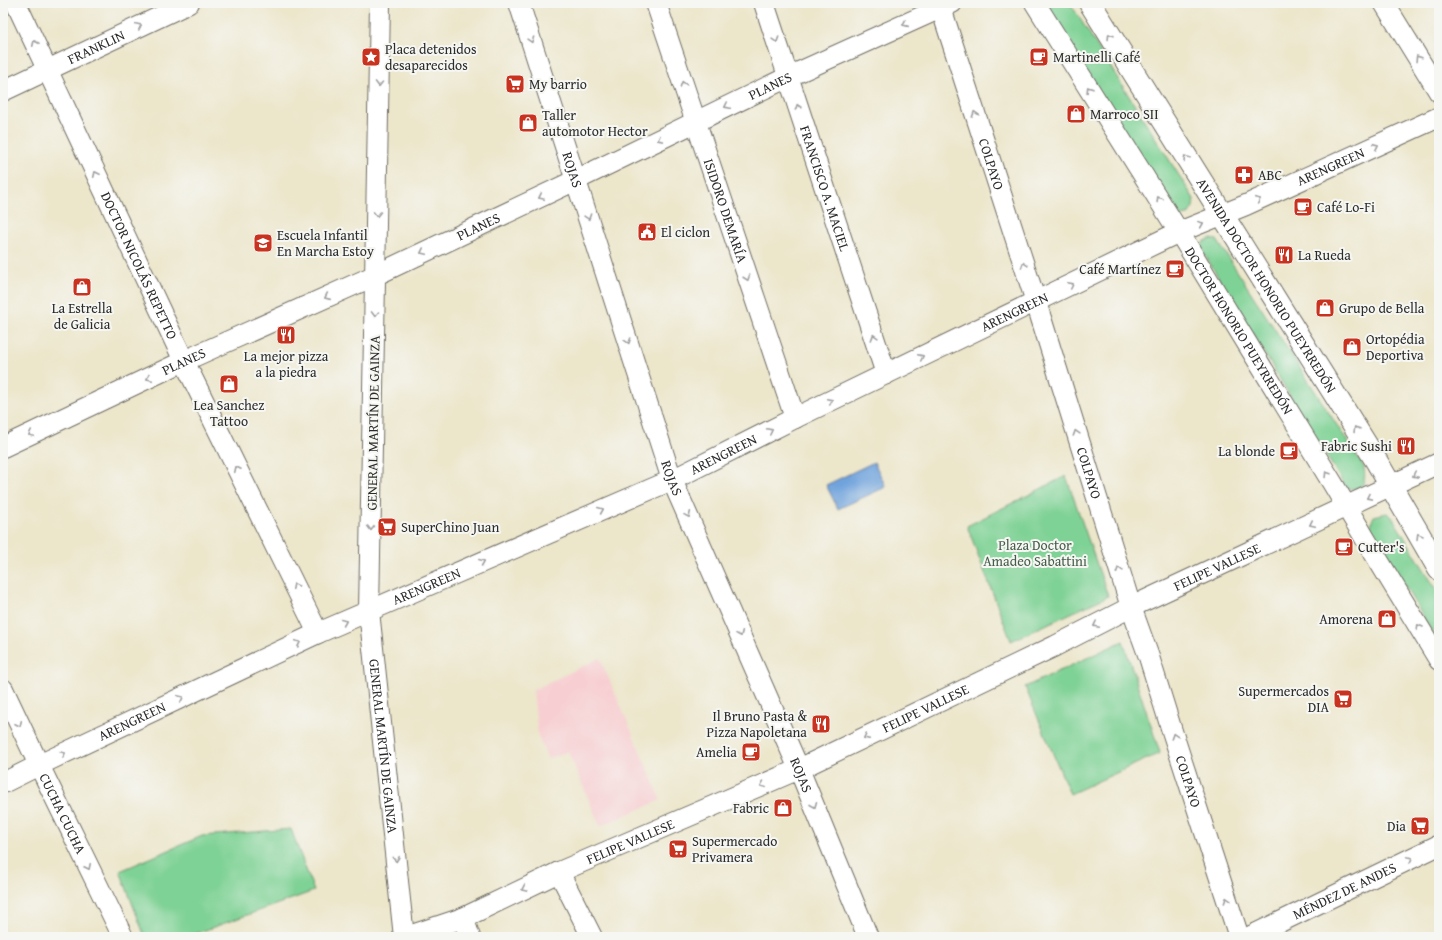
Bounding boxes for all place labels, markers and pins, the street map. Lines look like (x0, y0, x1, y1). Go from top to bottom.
place label: Placa detenidos desaparecidos (385, 39, 477, 75)
place icon: Placa detenidos desaparecidos (360, 46, 382, 68)
cafe icon: Martinelli Café (1028, 46, 1050, 68)
place label: Martinelli Café (1053, 47, 1141, 67)
supermarket icon: My barrio (504, 73, 526, 95)
place label: My barrio (529, 74, 587, 94)
shop icon: Marroco SII (1065, 103, 1087, 125)
place label: Marroco SII (1090, 104, 1158, 124)
place label: Taller automotor Hector (542, 105, 648, 141)
shop icon: Taller automotor Hector (517, 112, 539, 134)
pharmacy icon: ABC (1233, 164, 1255, 186)
place label: ABC (1258, 165, 1282, 185)
cafe icon: Café Lo-Fi (1292, 196, 1314, 218)
place label: Café Lo-Fi (1317, 197, 1375, 217)
public building icon: El ciclon (636, 221, 658, 243)
place label: El ciclon (661, 222, 710, 242)
place label: Escuela Infantil En Marcha Estoy (277, 225, 374, 261)
school or university icon: Escuela Infantil En Marcha Estoy (252, 232, 274, 254)
restaurant icon: La Rueda (1273, 244, 1295, 266)
place label: La Rueda (1298, 245, 1351, 265)
cafe icon: Café Martínez (1164, 258, 1186, 280)
place label: Café Martínez (1079, 259, 1161, 279)
shop icon: La Estrella de Galicia (71, 276, 93, 298)
shop icon: Grupo de Bella (1314, 297, 1336, 319)
place label: La Estrella de Galicia (52, 298, 113, 334)
place label: Grupo de Bella (1339, 298, 1425, 318)
restaurant icon: La mejor pizza a la piedra (275, 324, 297, 346)
place label: Ortopédia Deportiva (1366, 329, 1425, 365)
shop icon: Ortopédia Deportiva (1341, 336, 1363, 358)
place label: La mejor pizza a la piedra (244, 346, 329, 382)
shop icon: Lea Sanchez Tattoo (218, 373, 240, 395)
place label: Lea Sanchez Tattoo (194, 395, 264, 431)
restaurant icon: Fabric Sushi (1395, 435, 1417, 457)
place label: Fabric Sushi (1321, 436, 1392, 456)
cafe icon: La blonde (1278, 440, 1300, 462)
place label: La blonde (1218, 441, 1275, 461)
supermarket icon: SuperChino Juan (376, 516, 398, 538)
place label: SuperChino Juan (401, 517, 499, 537)
cafe icon: Cutter's (1333, 536, 1355, 558)
place label: Cutter's (1358, 537, 1405, 557)
shop icon: Amorena (1376, 608, 1398, 630)
place label: Amorena (1319, 609, 1373, 629)
place label: Supermercados DIA (1238, 681, 1329, 717)
supermarket icon: Supermercados DIA (1332, 688, 1354, 710)
place label: Il Bruno Pasta & Pizza Napoletana (707, 706, 808, 742)
restaurant icon: Il Bruno Pasta & Pizza Napoletana (810, 713, 832, 735)
cafe icon: Amelia (740, 741, 762, 763)
place label: Amelia (696, 742, 737, 762)
shop icon: Fabric (772, 797, 794, 819)
place label: Fabric (733, 798, 769, 818)
supermarket icon: Dia (1409, 815, 1431, 837)
place label: Dia (1387, 816, 1406, 836)
place label: Supermercado Privamera (692, 831, 777, 867)
supermarket icon: Supermercado Privamera (667, 838, 689, 860)

